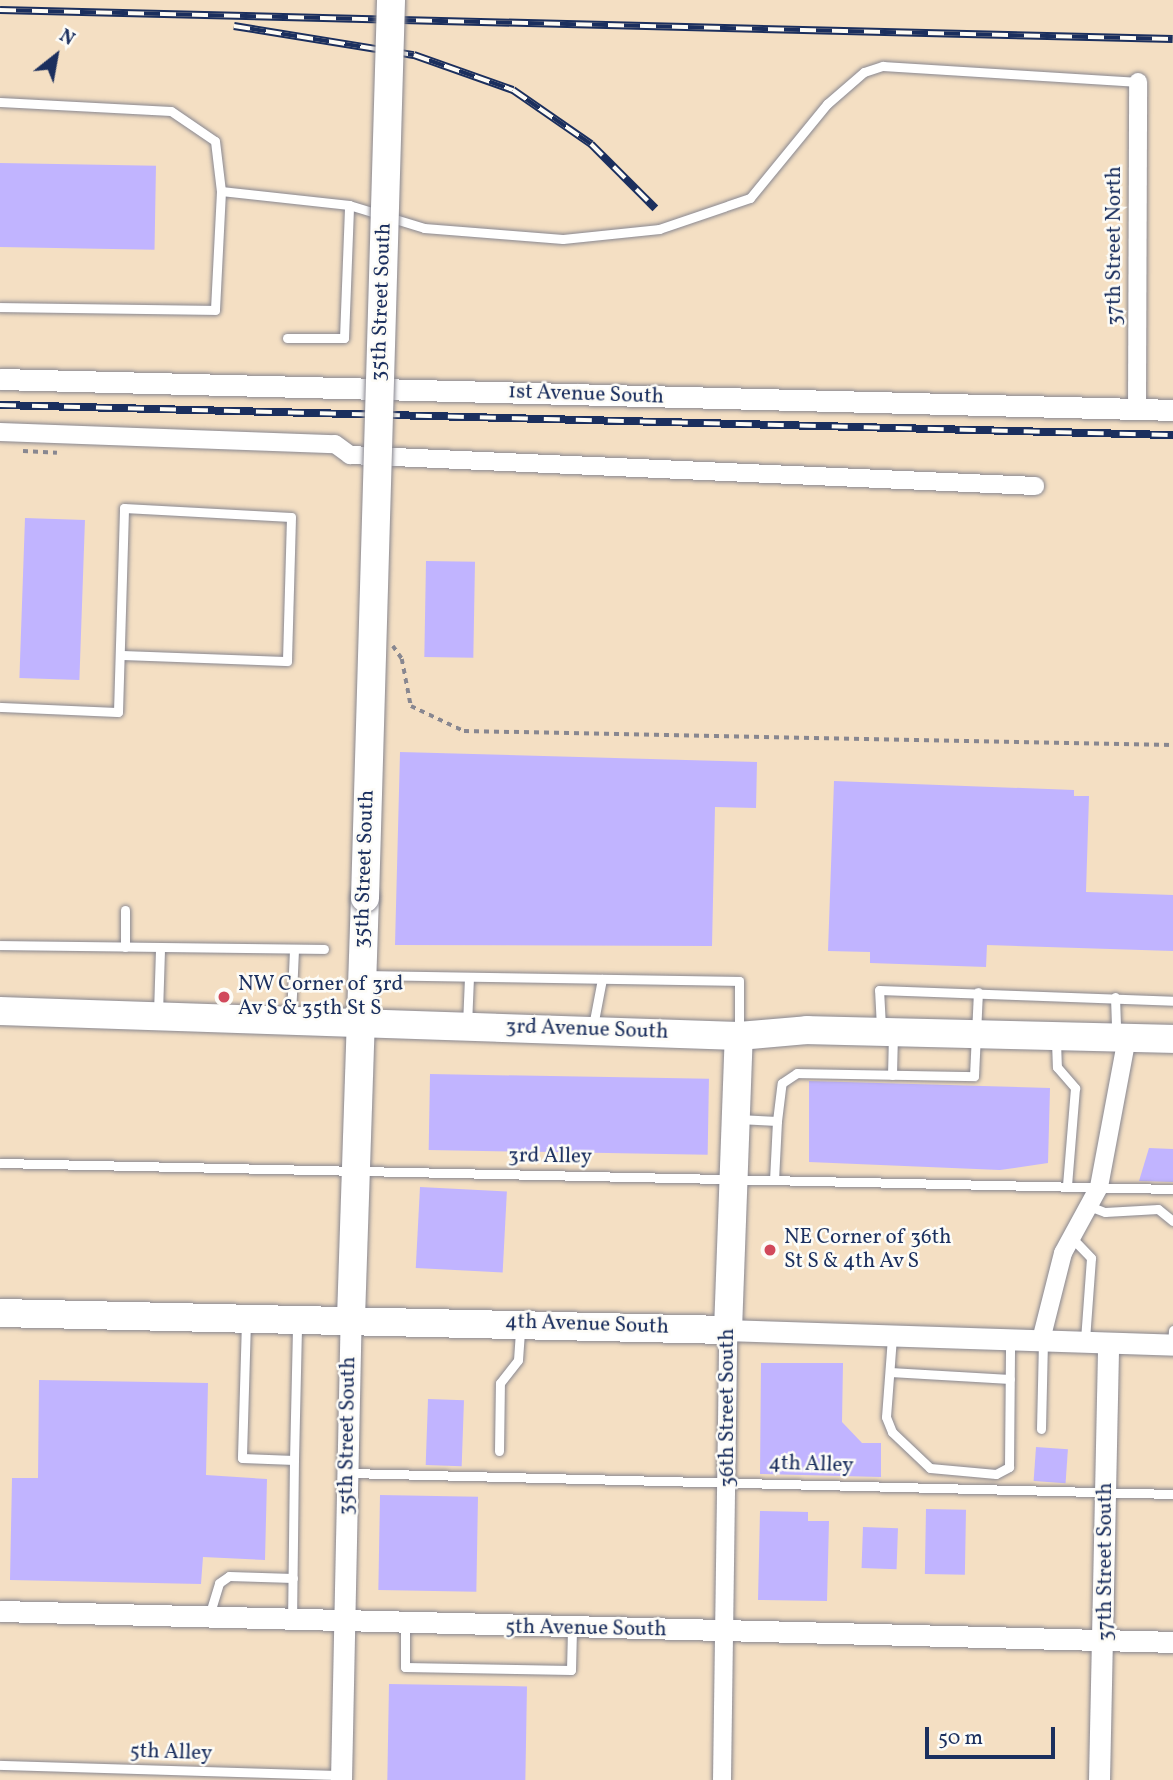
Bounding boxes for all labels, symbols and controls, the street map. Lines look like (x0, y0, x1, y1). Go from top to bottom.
north arrow (21, 21, 91, 91)
text: N (54, 23, 79, 53)
street label: 37th Street North (1102, 166, 1128, 326)
street label: 35th Street South (367, 222, 397, 382)
street label: 1st Avenue South (508, 380, 664, 410)
street label: 35th Street South (350, 789, 380, 949)
place label: NW Corner of 3rd Av S & 35th St S (238, 972, 402, 1022)
marker: NW Corner of 3rd Av S & 35th St S (216, 989, 232, 1005)
street label: 3rd Avenue South (505, 1015, 669, 1045)
street label: 3rd Alley (508, 1144, 592, 1170)
place label: NE Corner of 36th St S & 4th Av S (784, 1225, 949, 1275)
marker: NE Corner of 36th St S & 4th Av S (762, 1242, 778, 1258)
street label: 4th Avenue South (505, 1310, 669, 1340)
street label: 36th Street South (715, 1328, 741, 1488)
street label: 35th Street South (334, 1356, 362, 1516)
street label: 4th Alley (768, 1451, 854, 1479)
street label: 37th Street South (1093, 1483, 1119, 1641)
street label: 5th Avenue South (505, 1615, 667, 1643)
scale bar (928, 1714, 1058, 1758)
text: 50 m (938, 1724, 983, 1753)
street label: 5th Alley (129, 1739, 213, 1767)

